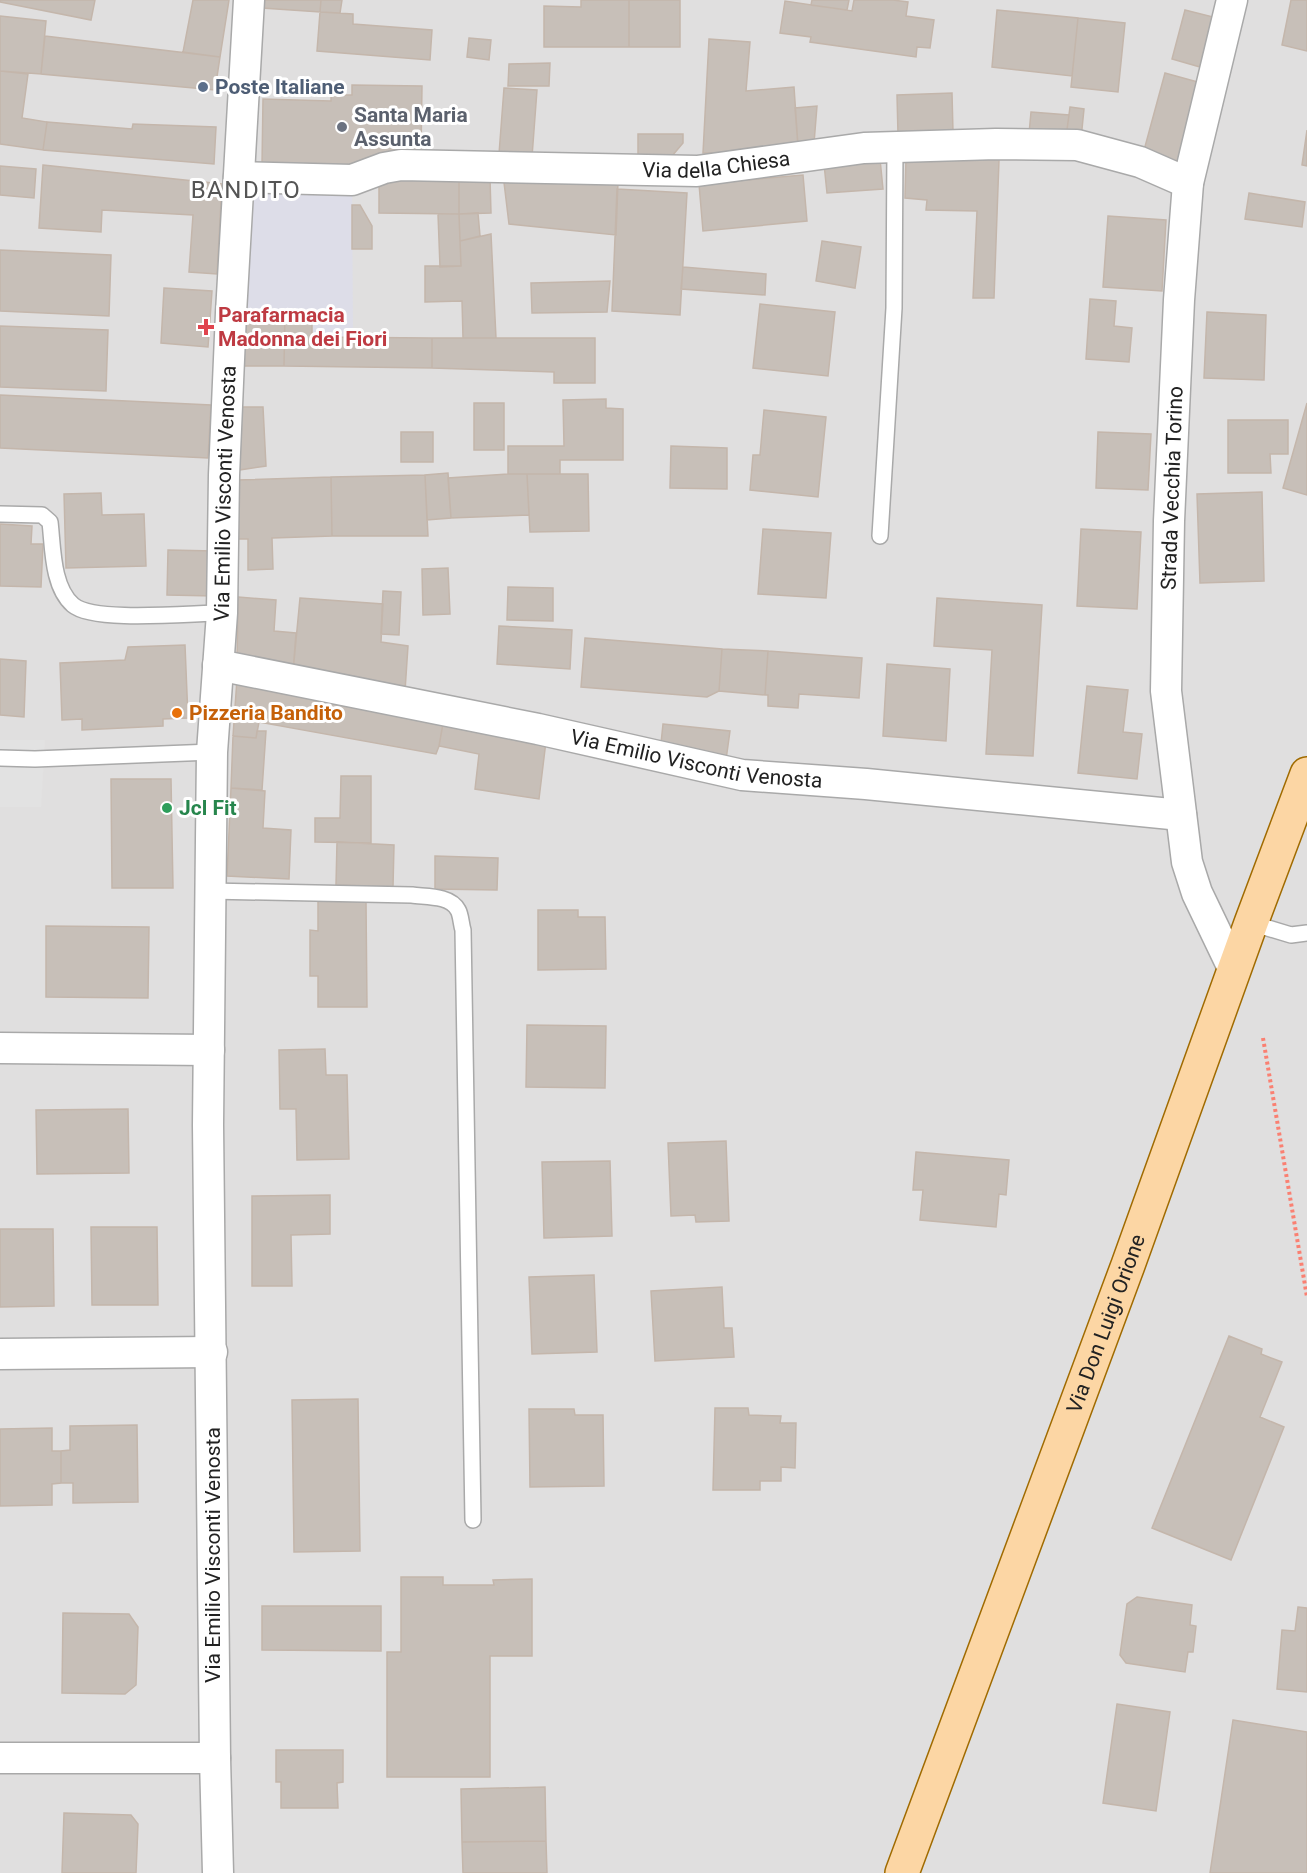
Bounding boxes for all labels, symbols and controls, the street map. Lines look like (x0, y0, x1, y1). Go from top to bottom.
place label: Poste Italiane (215, 75, 345, 99)
marker: Poste Italiane (196, 80, 210, 94)
place label: Santa Maria Assunta (354, 103, 468, 151)
marker: Santa Maria Assunta (335, 120, 349, 134)
street label: Via della Chiesa (642, 146, 792, 183)
district label: BANDITO (191, 176, 301, 204)
place label: Parafarmacia Madonna dei Fiori (218, 303, 387, 351)
marker: Parafarmacia Madonna dei Fiori (199, 320, 213, 334)
street label: Via Emilio Visconti Venosta (209, 365, 241, 622)
street label: Strada Vecchia Torino (1156, 386, 1188, 590)
place label: Pizzeria Bandito (189, 701, 343, 725)
marker: Pizzeria Bandito (170, 706, 184, 720)
street label: Via Emilio Visconti Venosta (568, 725, 823, 793)
place label: Jcl Fit (179, 796, 237, 820)
marker: Jcl Fit (160, 801, 174, 815)
street label: Via Don Luigi Orione (1062, 1231, 1150, 1416)
street label: Via Emilio Visconti Venosta (201, 1427, 225, 1683)

